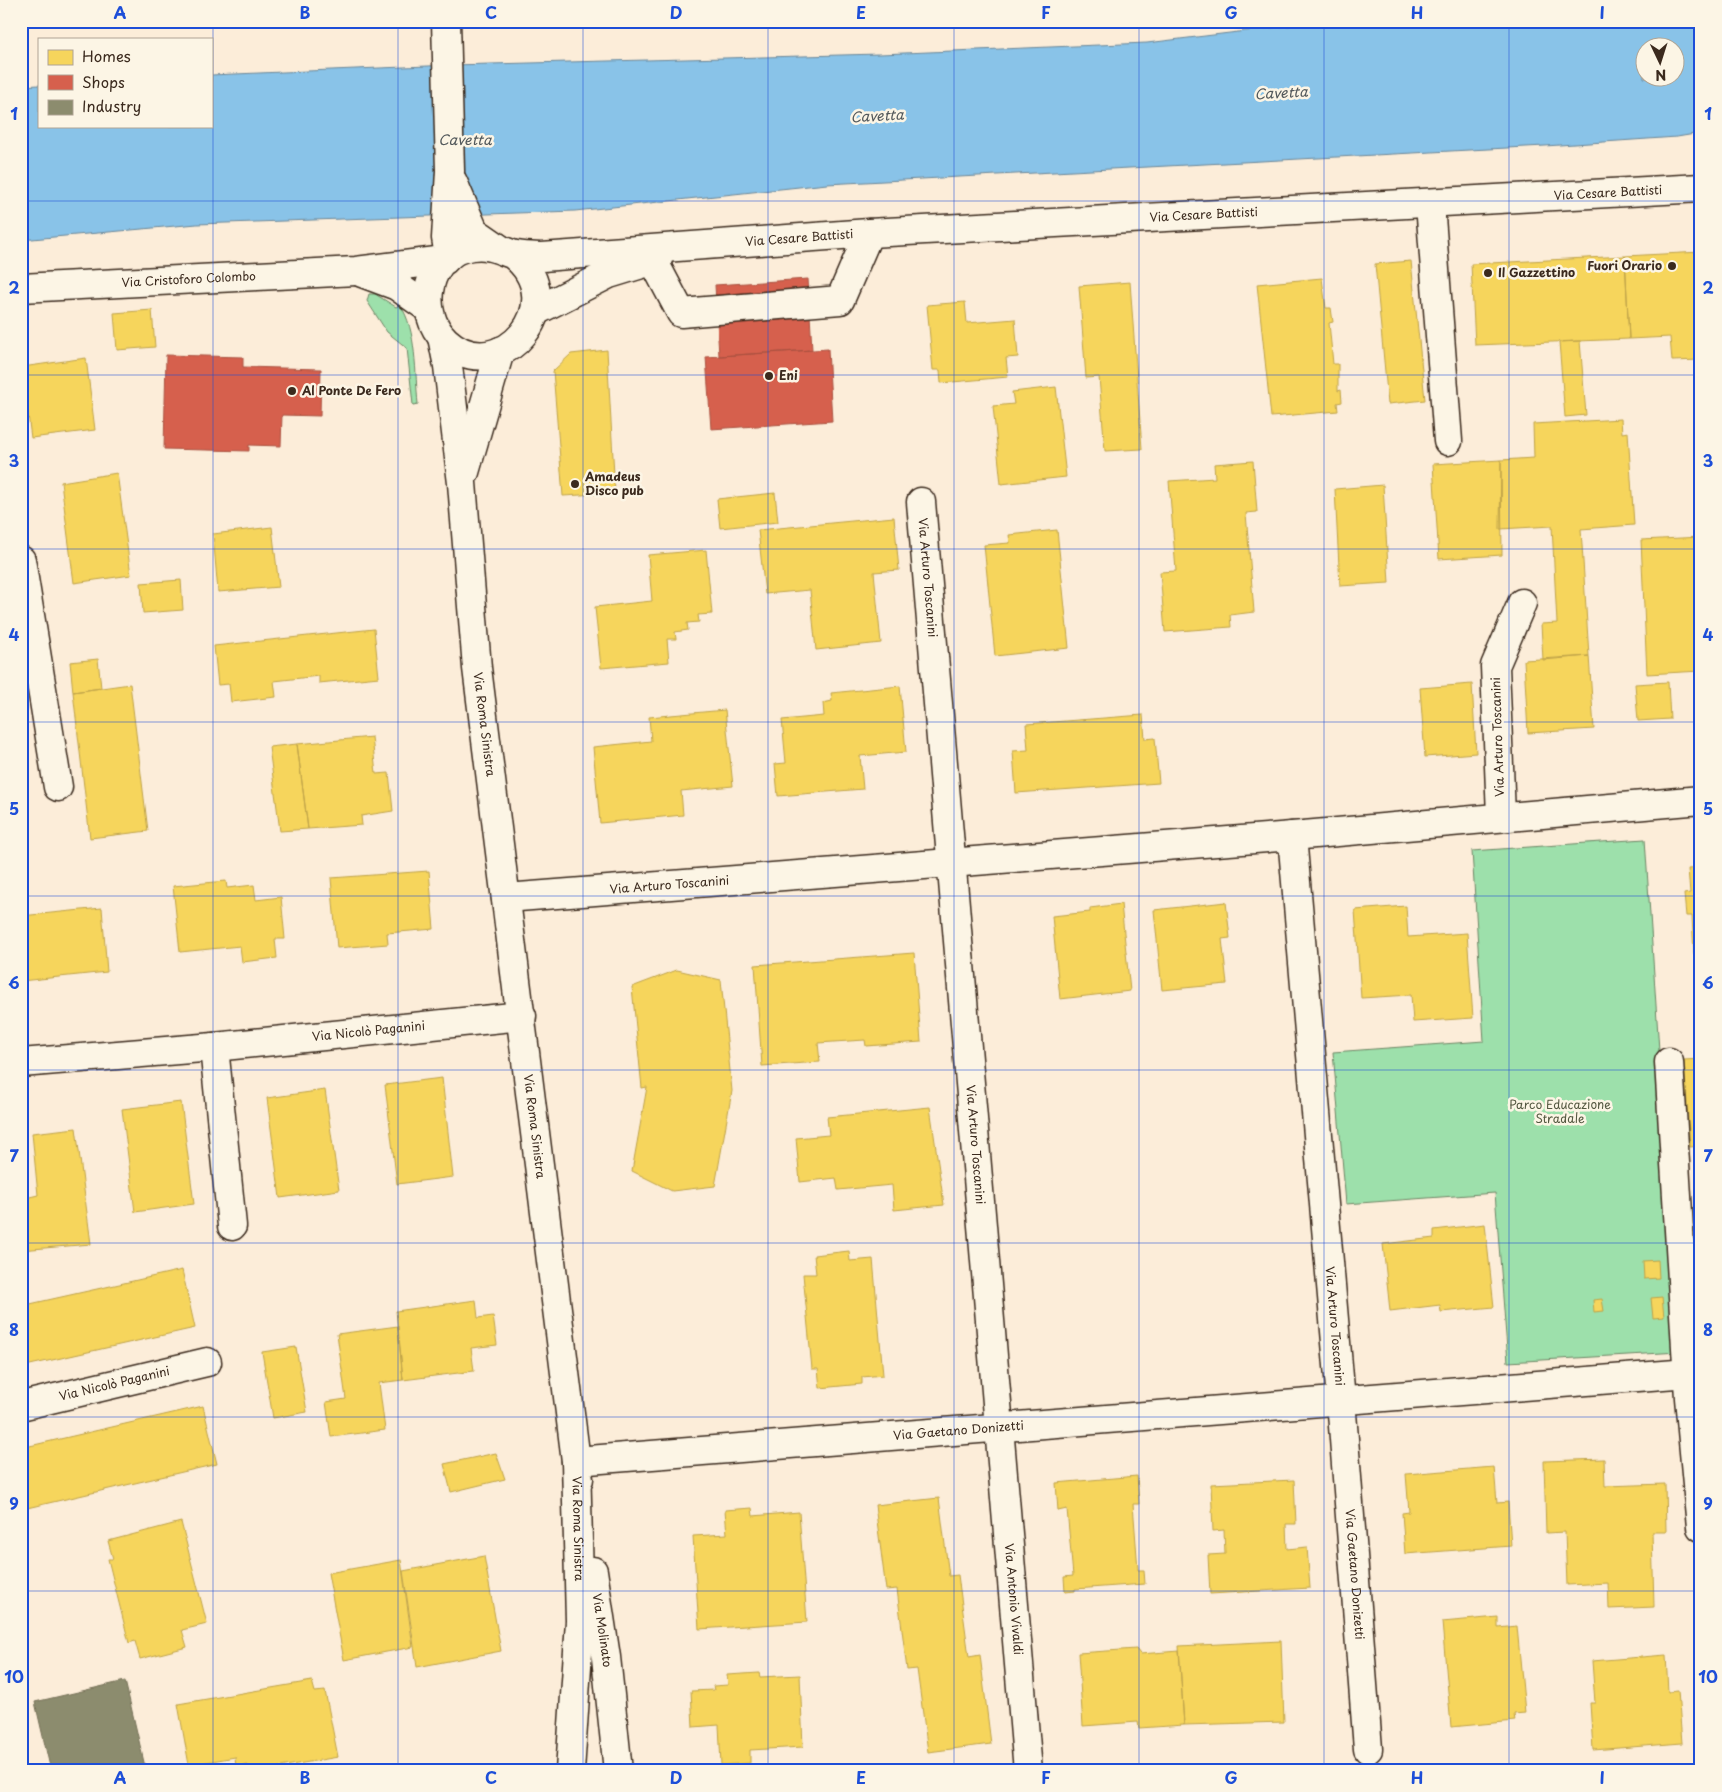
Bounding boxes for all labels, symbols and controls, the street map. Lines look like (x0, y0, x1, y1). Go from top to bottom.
text: A (114, 0, 127, 24)
text: B (300, 0, 311, 24)
text: C (485, 0, 497, 24)
text: D (670, 0, 682, 24)
text: E (856, 0, 866, 24)
text: F (1041, 0, 1051, 24)
text: G (1224, 0, 1238, 24)
text: H (1411, 0, 1423, 24)
text: I (1599, 0, 1605, 24)
legend (38, 38, 212, 128)
north arrow (1634, 38, 1684, 88)
text: Homes (82, 44, 131, 67)
text: N (1655, 65, 1667, 86)
text: Shops (82, 70, 125, 93)
water label: Cavetta (1254, 81, 1309, 104)
text: Industry (82, 94, 141, 117)
text: 1 (10, 101, 18, 125)
text: 1 (1704, 101, 1712, 125)
water label: Cavetta (850, 104, 905, 127)
water label: Cavetta (438, 129, 493, 150)
street label: Via Cesare Battisti (1553, 180, 1663, 204)
street label: Via Cesare Battisti (1149, 202, 1258, 226)
street label: Via Cesare Battisti (744, 224, 854, 250)
place label: Fuori Orario (1587, 256, 1662, 274)
marker: Fuori Orario (1666, 260, 1678, 272)
place label: Il Gazzettino (1498, 263, 1575, 281)
street label: Via Cristoforo Colombo (121, 266, 257, 291)
marker: Il Gazzettino (1482, 267, 1494, 279)
text: 2 (8, 275, 20, 299)
text: 2 (1702, 275, 1714, 299)
place label: Eni (779, 366, 798, 384)
marker: Eni (763, 370, 775, 382)
place label: Al Ponte De Fero (301, 381, 401, 399)
marker: Al Ponte De Fero (286, 385, 298, 397)
text: 3 (9, 448, 19, 472)
text: 3 (1703, 448, 1713, 472)
place label: Amadeus Disco pub (584, 467, 644, 499)
marker: Amadeus Disco pub (569, 478, 581, 490)
street label: Via Arturo Toscanini (914, 517, 942, 638)
text: 4 (9, 622, 20, 646)
text: 4 (1703, 622, 1714, 646)
street label: Via Roma Sinistra (470, 671, 501, 778)
street label: Via Arturo Toscanini (1486, 677, 1508, 797)
text: 5 (9, 796, 19, 820)
text: 5 (1703, 796, 1713, 820)
street label: Via Arturo Toscanini (609, 870, 730, 898)
text: 6 (8, 970, 20, 994)
text: 6 (1702, 970, 1714, 994)
street label: Via Nicolò Paganini (311, 1016, 426, 1045)
street label: Via Roma Sinistra (520, 1073, 551, 1180)
street label: Via Arturo Toscanini (962, 1084, 990, 1205)
park label: Parco Educazione Stradale (1509, 1095, 1611, 1127)
text: 7 (9, 1143, 19, 1167)
text: 7 (1703, 1143, 1713, 1167)
street label: Via Arturo Toscanini (1321, 1266, 1350, 1387)
text: 8 (9, 1317, 19, 1341)
text: 8 (1703, 1317, 1713, 1341)
street label: Via Nicolò Paganini (57, 1361, 171, 1405)
street label: Via Gaetano Donizetti (892, 1416, 1024, 1444)
street label: Via Roma Sinistra (568, 1476, 589, 1582)
text: 9 (9, 1491, 19, 1515)
text: 9 (1703, 1491, 1713, 1515)
street label: Via Gaetano Donizetti (1341, 1508, 1370, 1640)
street label: Via Antonio Vivaldi (1001, 1542, 1028, 1656)
street label: Via Molinato (588, 1592, 617, 1668)
text: 10 (4, 1664, 24, 1688)
text: 10 (1698, 1664, 1718, 1688)
text: A (114, 1765, 127, 1789)
text: B (300, 1765, 311, 1789)
text: C (485, 1765, 497, 1789)
text: D (670, 1765, 682, 1789)
text: E (856, 1765, 866, 1789)
text: F (1041, 1765, 1051, 1789)
text: G (1224, 1765, 1238, 1789)
text: H (1411, 1765, 1423, 1789)
text: I (1599, 1765, 1605, 1789)

